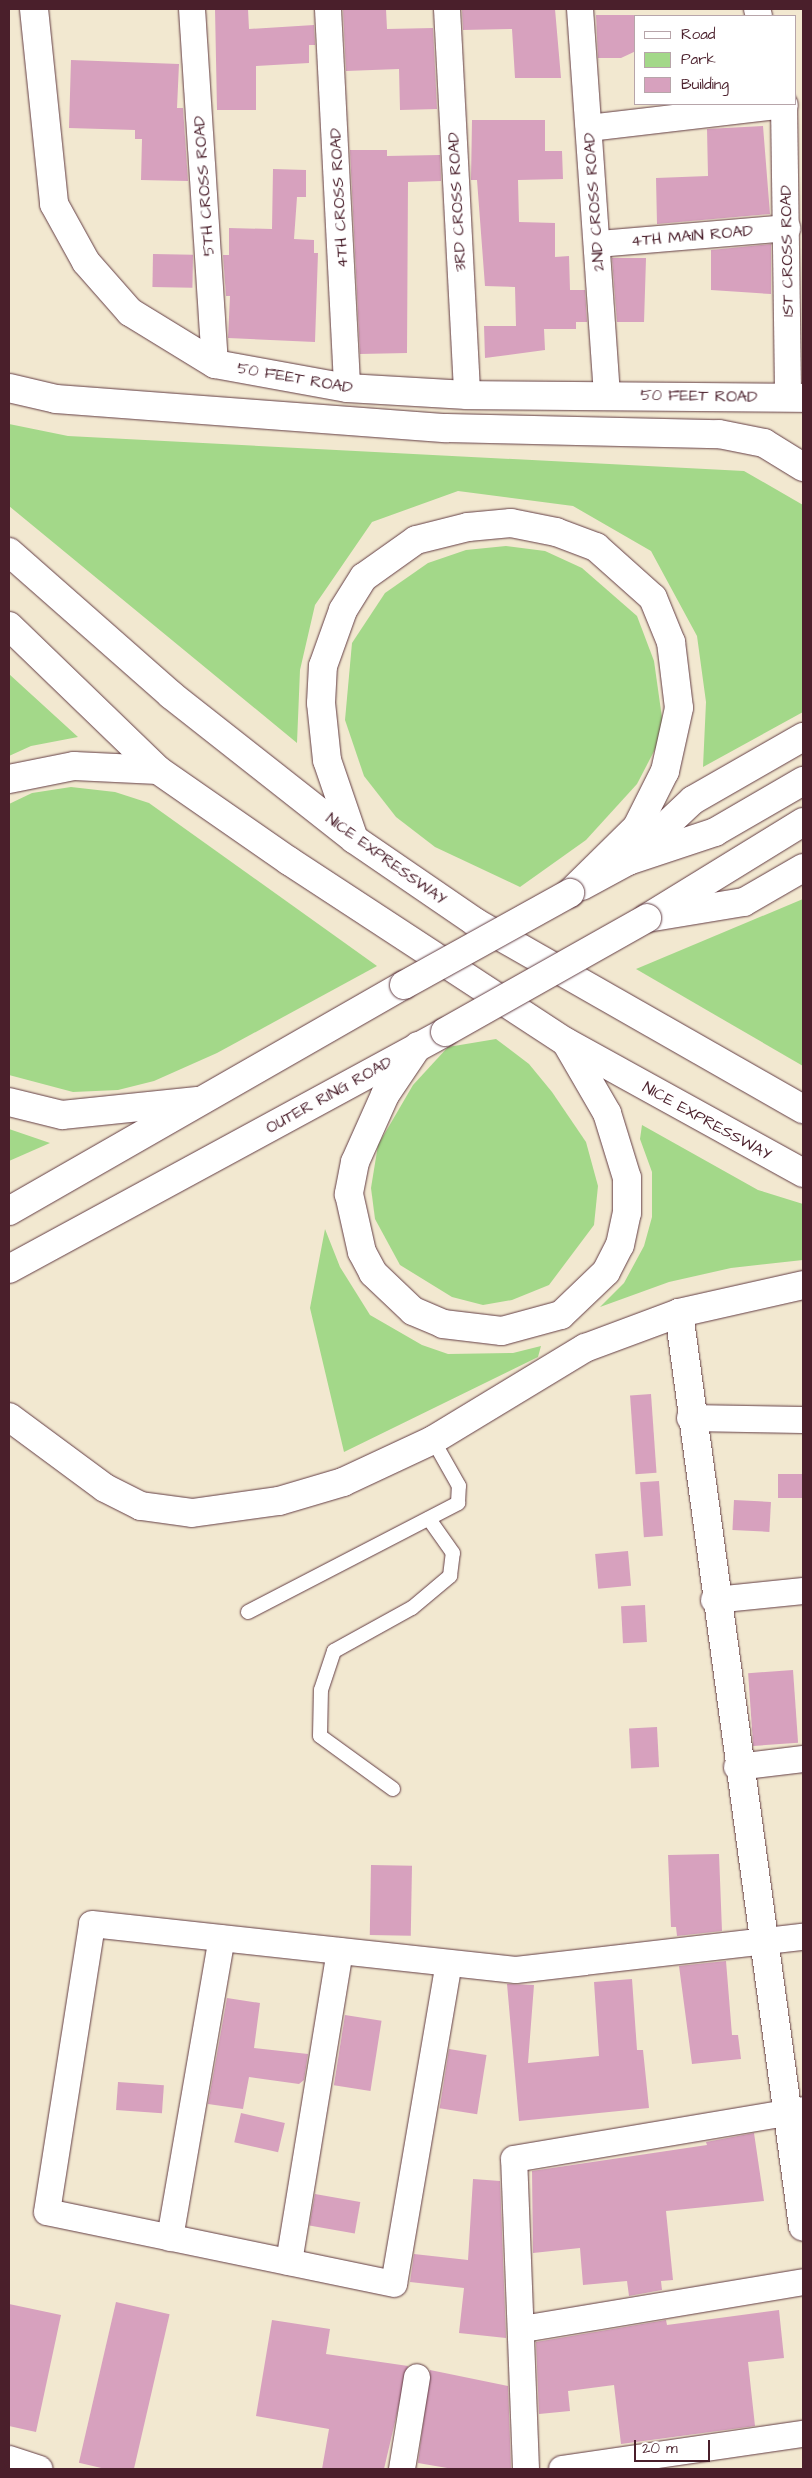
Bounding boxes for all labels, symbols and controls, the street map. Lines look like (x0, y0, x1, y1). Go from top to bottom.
legend (634, 15, 797, 105)
text: Road (681, 24, 715, 45)
text: Park (681, 49, 716, 70)
text: Building (681, 74, 729, 95)
street label: 5TH CROSS ROAD (190, 115, 218, 257)
street label: 4TH CROSS ROAD (326, 128, 352, 268)
street label: 3RD CROSS ROAD (444, 132, 470, 272)
street label: 2ND CROSS ROAD (580, 132, 608, 272)
street label: 1ST CROSS ROAD (776, 185, 798, 317)
street label: 4TH MAIN ROAD (630, 221, 754, 251)
street label: 50 FEET ROAD (236, 358, 354, 398)
street label: 50 FEET ROAD (640, 385, 758, 407)
street label: NICE EXPRESSWAY (322, 809, 450, 909)
street label: OUTER RING ROAD (263, 1052, 395, 1138)
street label: NICE EXPRESSWAY (639, 1078, 775, 1164)
scale bar (637, 2430, 713, 2462)
text: 20 m (642, 2438, 678, 2459)

